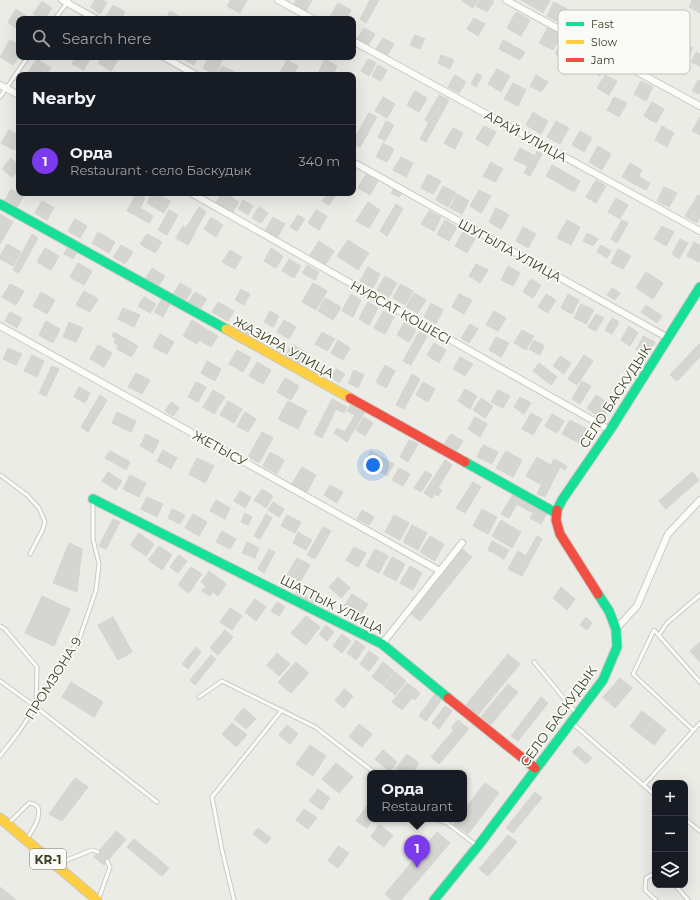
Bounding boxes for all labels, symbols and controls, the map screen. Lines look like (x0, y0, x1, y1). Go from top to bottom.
legend (558, 10, 690, 74)
search box (16, 16, 356, 60)
text: Fast (591, 17, 615, 31)
icon: search (30, 27, 52, 49)
text: Search here (62, 29, 151, 48)
text: Slow (591, 35, 617, 49)
text: Jam (590, 53, 615, 67)
text: Nearby (32, 88, 96, 108)
street label: АРАЙ УЛИЦА (482, 107, 570, 165)
text: Орда (70, 143, 113, 162)
text: 1 (42, 153, 48, 169)
text: 340 m (298, 153, 340, 169)
text: Restaurant · село Баскудык (70, 162, 251, 178)
street label: ШУГЫЛА УЛИЦА (455, 215, 565, 285)
street label: НУРСАТ КОШЕСI (348, 277, 454, 347)
street label: ЖАЗИРА УЛИЦА (231, 313, 337, 381)
street label: СЕЛО БАСКУДЫК (576, 341, 654, 451)
street label: ЖЕТЫСУ (190, 427, 250, 470)
your location (363, 455, 383, 475)
street label: ШАТТЫК УЛИЦА (278, 571, 387, 637)
street label: ПРОМЗОНА 9 (21, 634, 85, 722)
street label: СЕЛО БАСКУДЫК (516, 663, 600, 769)
popup (367, 770, 467, 822)
text: Орда (381, 779, 424, 798)
map controls (652, 780, 688, 888)
button: + (652, 780, 688, 816)
text: Restaurant (381, 798, 453, 814)
button: − (652, 816, 688, 852)
pin: 1 (404, 835, 430, 868)
road number: KR-1 (30, 849, 66, 869)
button: layers (652, 852, 688, 888)

